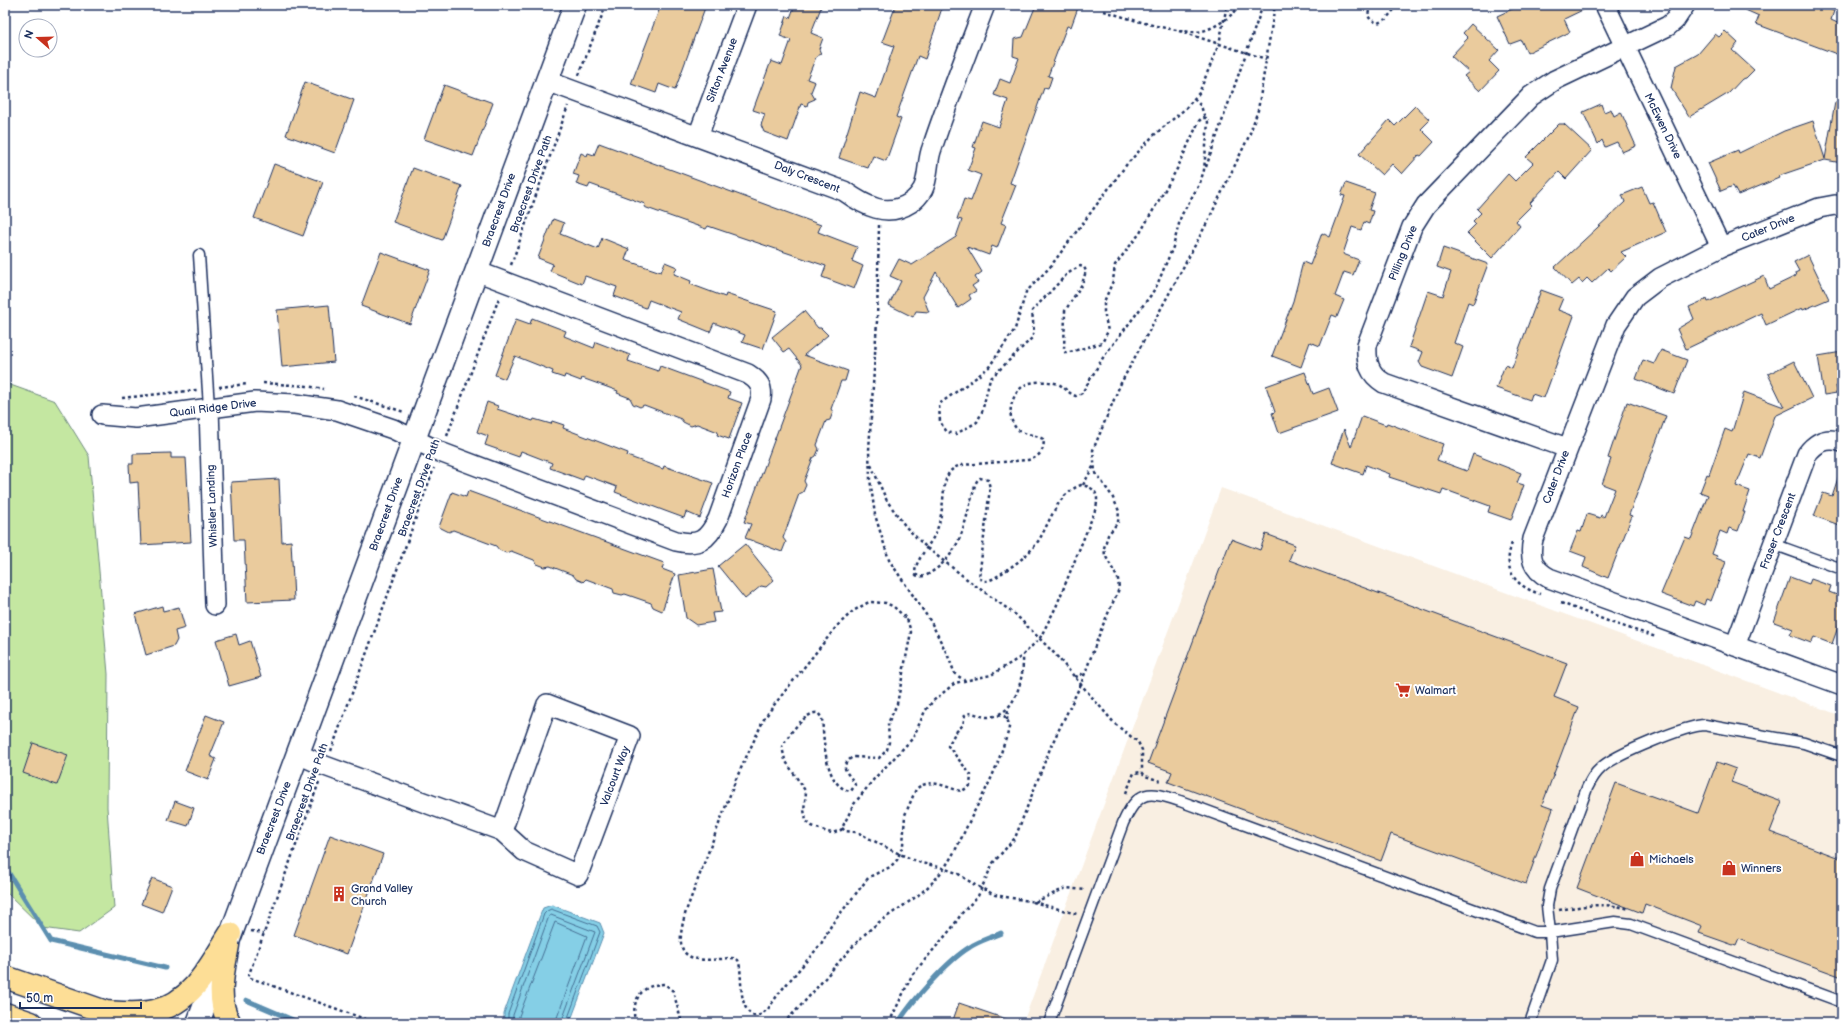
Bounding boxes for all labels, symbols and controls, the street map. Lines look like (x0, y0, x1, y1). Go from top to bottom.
north arrow (18, 18, 58, 58)
text: N (22, 29, 37, 41)
street label: Sifton Avenue (704, 35, 740, 104)
street label: McEwen Drive (1642, 91, 1685, 161)
street label: Braecrest Drive Path (507, 133, 555, 235)
street label: Daly Crescent (772, 159, 842, 196)
street label: Braecrest Drive (480, 171, 519, 249)
street label: Cater Drive (1739, 211, 1797, 245)
street label: Pilling Drive (1386, 223, 1420, 282)
street label: Quail Ridge Drive (169, 396, 258, 420)
street label: Horizon Place (719, 430, 755, 500)
street label: Braecrest Drive Path (395, 437, 443, 539)
street label: Cater Drive (1540, 448, 1572, 506)
street label: Whistler Landing (204, 464, 220, 548)
street label: Braecrest Drive (367, 475, 406, 553)
street label: Fraser Crescent (1757, 490, 1799, 571)
supermarket icon: Walmart (1394, 681, 1412, 699)
place label: Walmart (1415, 684, 1456, 697)
street label: Braecrest Drive Path (283, 741, 331, 843)
street label: Valcourt Way (598, 744, 632, 808)
street label: Braecrest Drive (254, 779, 294, 857)
shop icon: Michaels (1628, 850, 1646, 868)
place label: Michaels (1649, 853, 1694, 866)
shop icon: Winners (1720, 859, 1738, 877)
place label: Winners (1741, 862, 1782, 875)
place label: Grand Valley Church (351, 882, 413, 908)
building icon: Grand Valley Church (330, 885, 348, 903)
scale bar (20, 984, 141, 1010)
text: 50 m (26, 991, 53, 1006)

